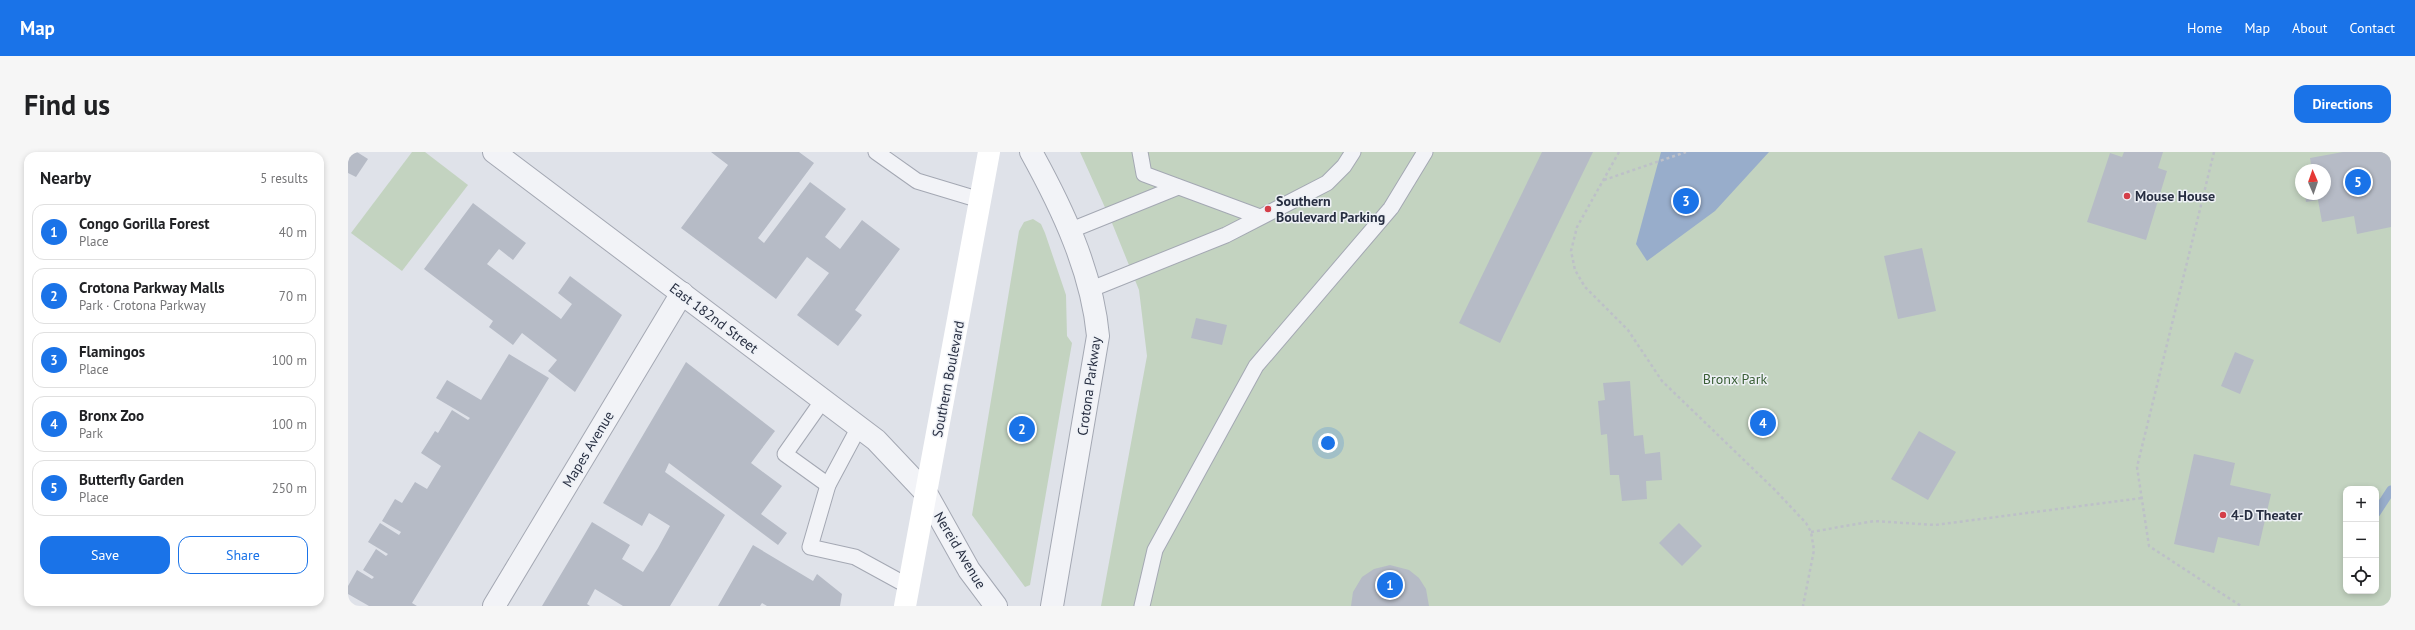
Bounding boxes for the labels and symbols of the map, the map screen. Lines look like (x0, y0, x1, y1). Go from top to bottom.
north arrow (2295, 164, 2331, 200)
pin: 5 (2345, 167, 2371, 197)
pin: 3 (1673, 186, 1699, 216)
place label: Mouse House (2135, 187, 2215, 205)
marker: Mouse House (2122, 191, 2132, 201)
place label: Southern Boulevard Parking (1276, 192, 1385, 226)
marker: Southern Boulevard Parking (1263, 204, 1273, 214)
street label: East 182nd Street (666, 279, 762, 357)
street label: Southern Boulevard (928, 319, 968, 439)
street label: Crotona Parkway (1073, 335, 1105, 437)
park label: Bronx Park (1703, 370, 1767, 388)
street label: Mapes Avenue (558, 408, 618, 490)
pin: 4 (1750, 408, 1776, 438)
pin: 2 (1009, 414, 1035, 444)
your location (1318, 433, 1338, 453)
place label: 4-D Theater (2231, 506, 2302, 524)
street label: Nereid Avenue (930, 508, 990, 592)
marker: 4-D Theater (2218, 510, 2228, 520)
pin: 1 (1377, 570, 1403, 600)

